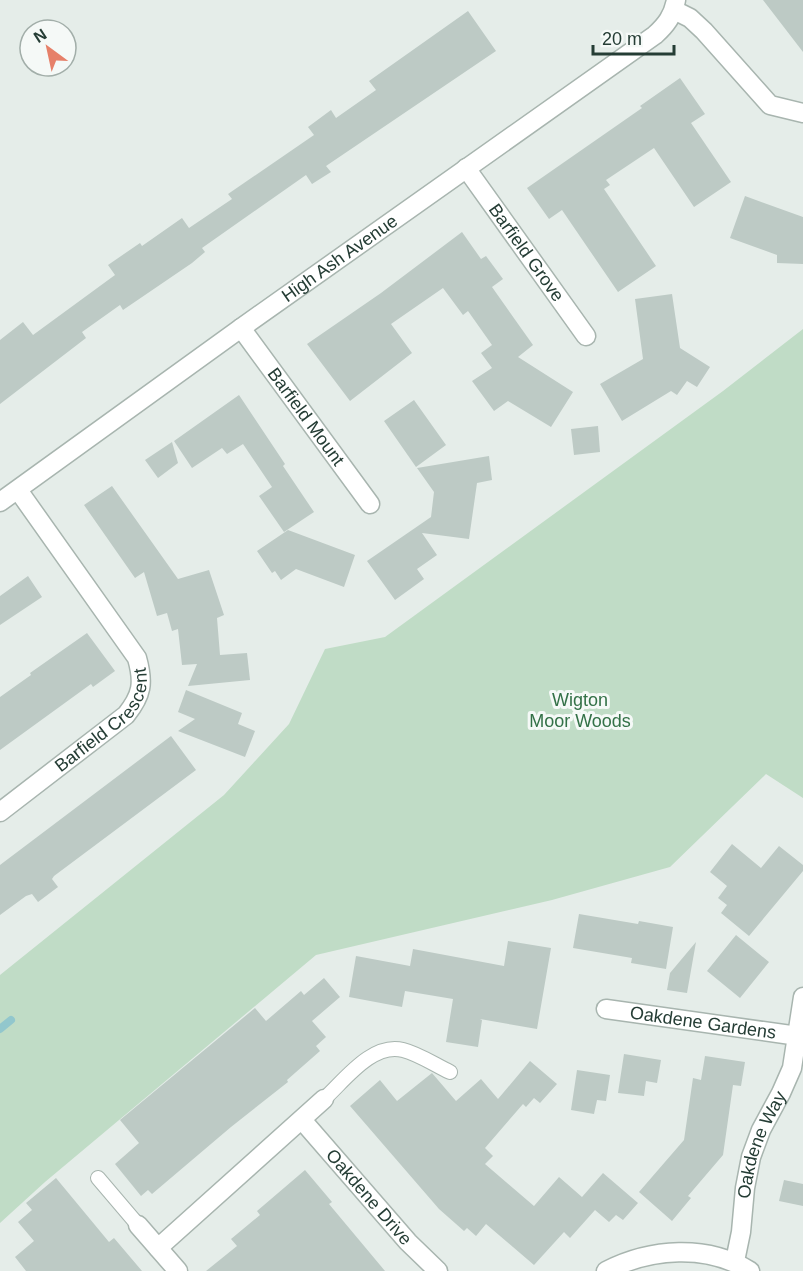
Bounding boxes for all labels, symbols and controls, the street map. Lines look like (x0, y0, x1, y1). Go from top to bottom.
north arrow (18, 18, 78, 78)
scale bar (593, 18, 674, 56)
text: N (31, 26, 50, 46)
text: 20 m (602, 29, 642, 49)
street label: Barfield Grove (485, 200, 568, 305)
street label: High Ash Avenue (278, 211, 401, 306)
street label: Barfield Mount (264, 364, 348, 469)
street label: Barfield Crescent (51, 666, 151, 776)
park label: Wigton Moor Woods (529, 690, 631, 731)
street label: Oakdene Gardens (629, 1002, 777, 1043)
street label: Oakdene Way (734, 1088, 790, 1199)
street label: Oakdene Drive (322, 1145, 416, 1249)

